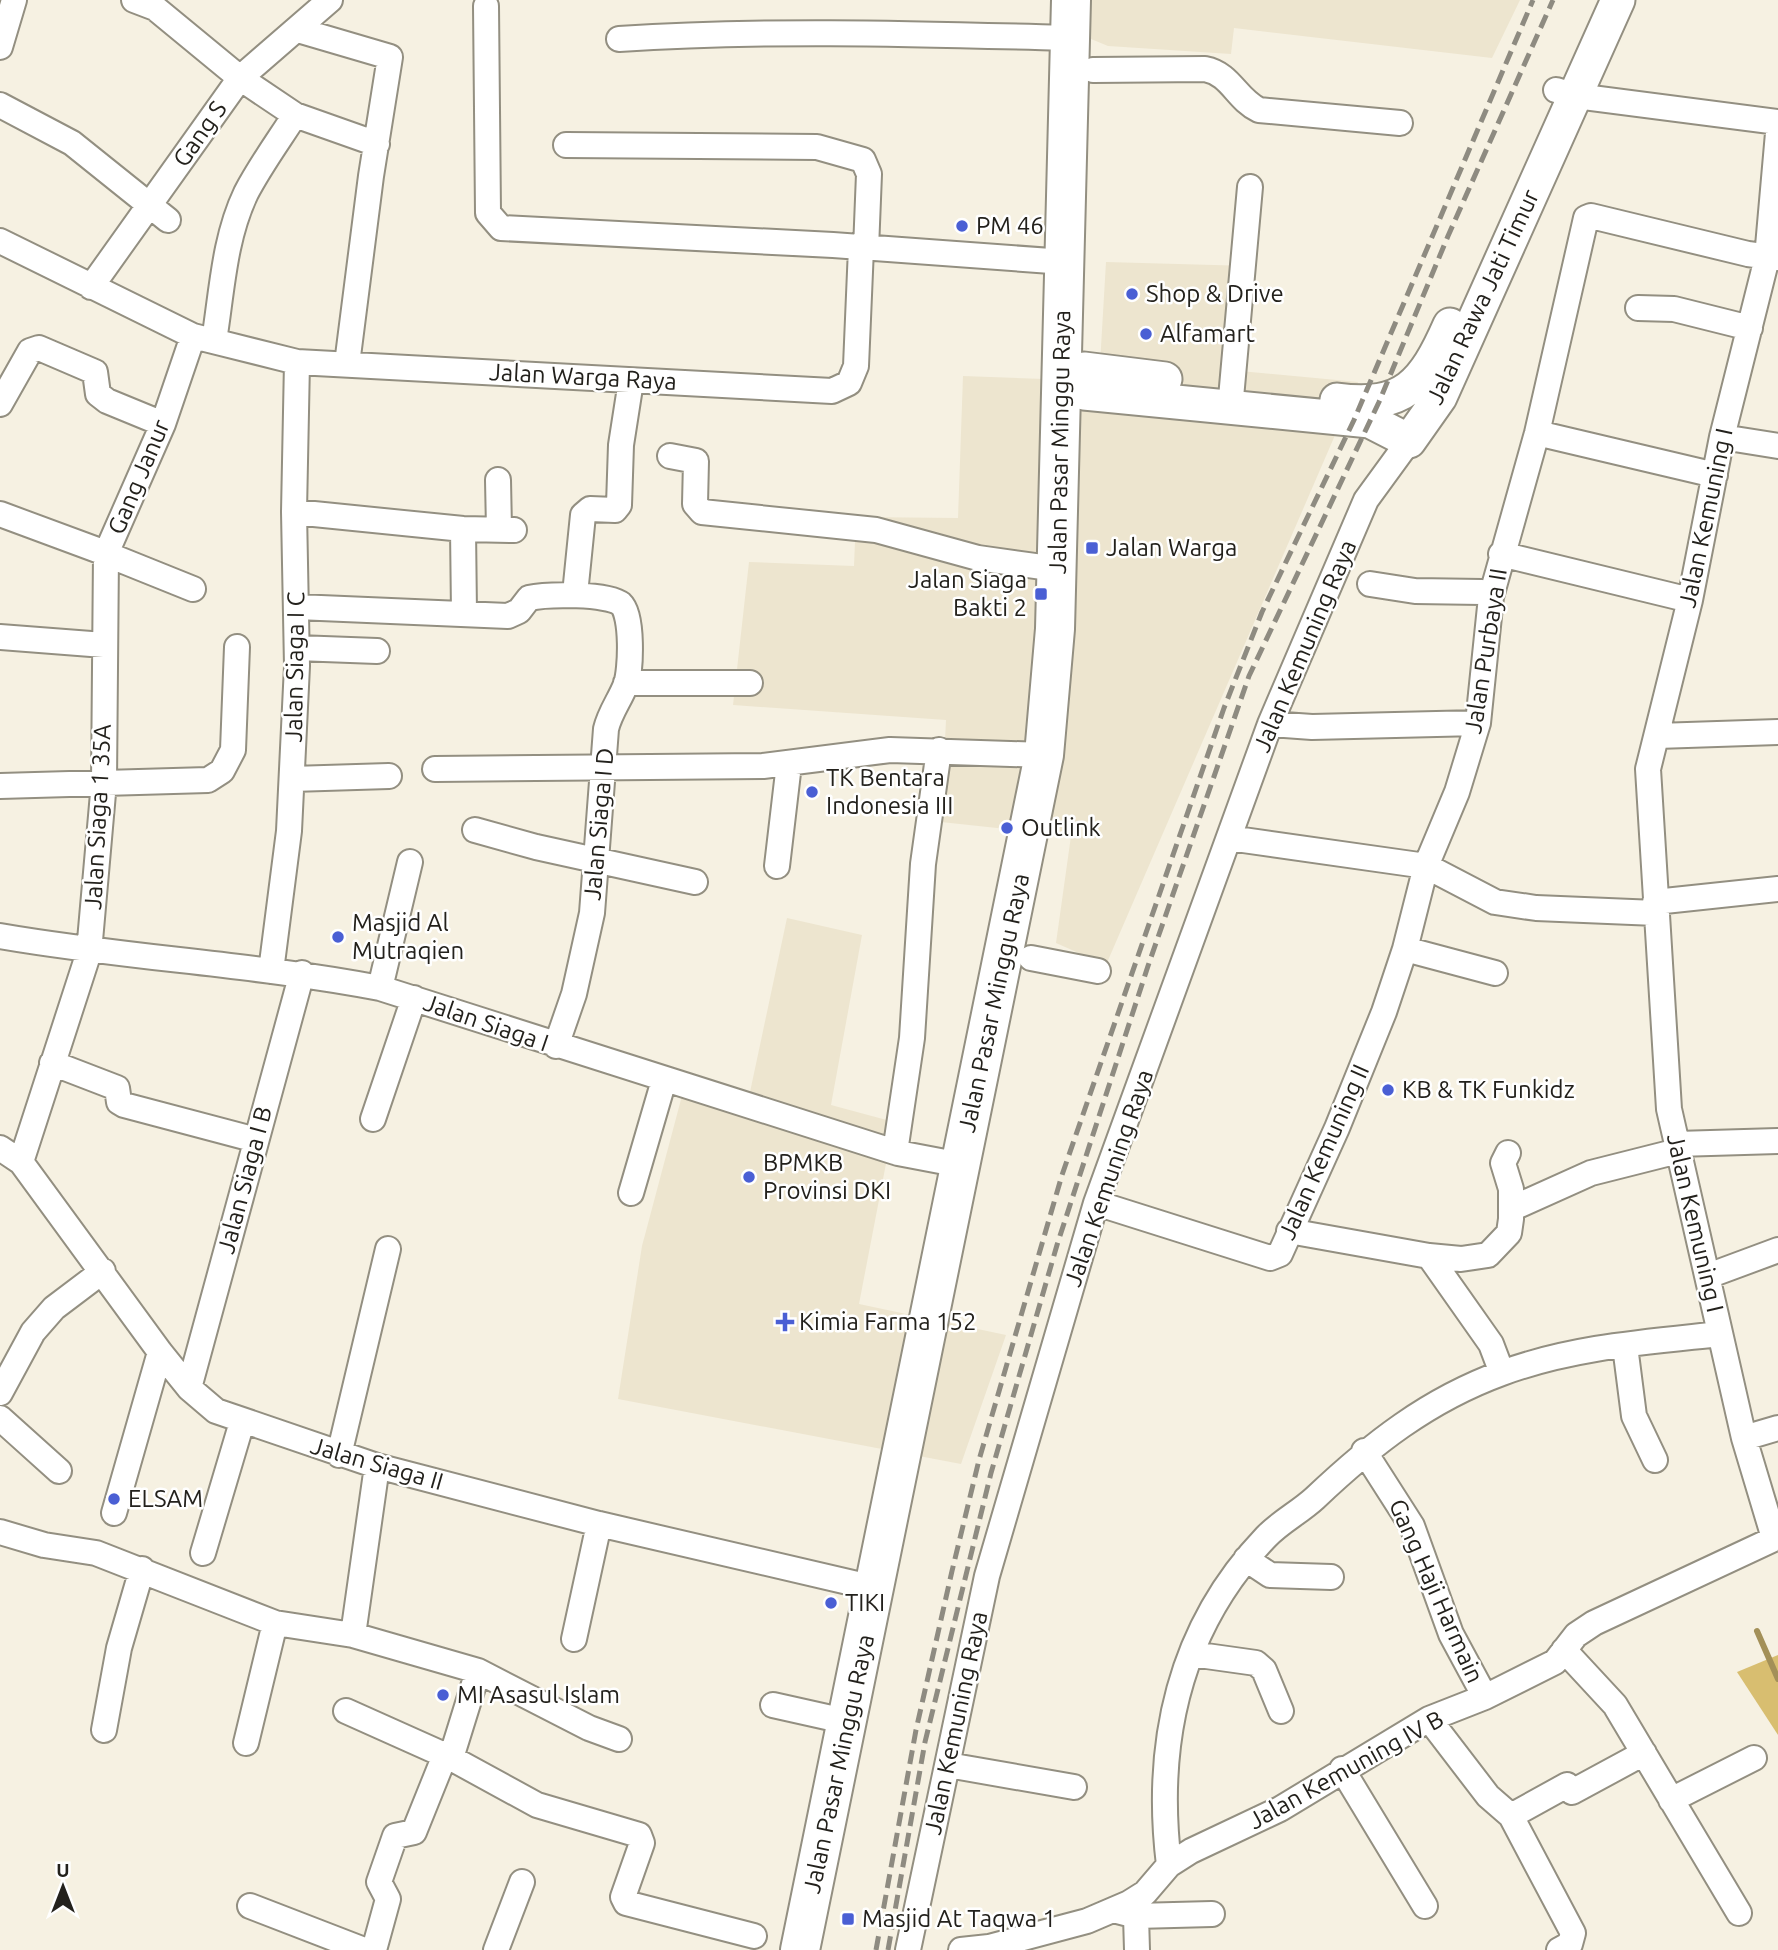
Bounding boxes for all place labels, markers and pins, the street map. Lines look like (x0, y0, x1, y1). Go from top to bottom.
place label: PM 46 (976, 212, 1044, 239)
marker: PM 46 (954, 218, 970, 234)
place label: Shop & Drive (1146, 280, 1284, 307)
marker: Shop & Drive (1124, 286, 1140, 302)
place label: Alfamart (1160, 320, 1255, 347)
marker: Alfamart (1138, 326, 1154, 342)
place label: Jalan Warga (1106, 534, 1237, 561)
marker: Jalan Warga (1084, 540, 1100, 556)
place label: Jalan Siaga Bakti 2 (908, 566, 1027, 621)
marker: Jalan Siaga Bakti 2 (1033, 586, 1049, 602)
place label: TK Bentara Indonesia III (826, 764, 953, 819)
marker: TK Bentara Indonesia III (804, 784, 820, 800)
place label: Outlink (1021, 814, 1101, 841)
marker: Outlink (999, 820, 1015, 836)
place label: Masjid Al Mutraqien (352, 909, 464, 964)
marker: Masjid Al Mutraqien (330, 929, 346, 945)
place label: KB & TK Funkidz (1402, 1076, 1575, 1103)
marker: KB & TK Funkidz (1380, 1082, 1396, 1098)
place label: BPMKB Provinsi DKI (763, 1149, 891, 1204)
marker: BPMKB Provinsi DKI (741, 1169, 757, 1185)
place label: Kimia Farma 152 (799, 1308, 977, 1335)
marker: Kimia Farma 152 (777, 1314, 793, 1330)
place label: ELSAM (128, 1485, 203, 1512)
marker: ELSAM (106, 1491, 122, 1507)
place label: TIKI (845, 1589, 885, 1616)
marker: TIKI (823, 1595, 839, 1611)
place label: MI Asasul Islam (457, 1681, 620, 1708)
marker: MI Asasul Islam (435, 1687, 451, 1703)
place label: Masjid At Taqwa 1 (862, 1905, 1056, 1932)
marker: Masjid At Taqwa 1 (840, 1911, 856, 1927)

